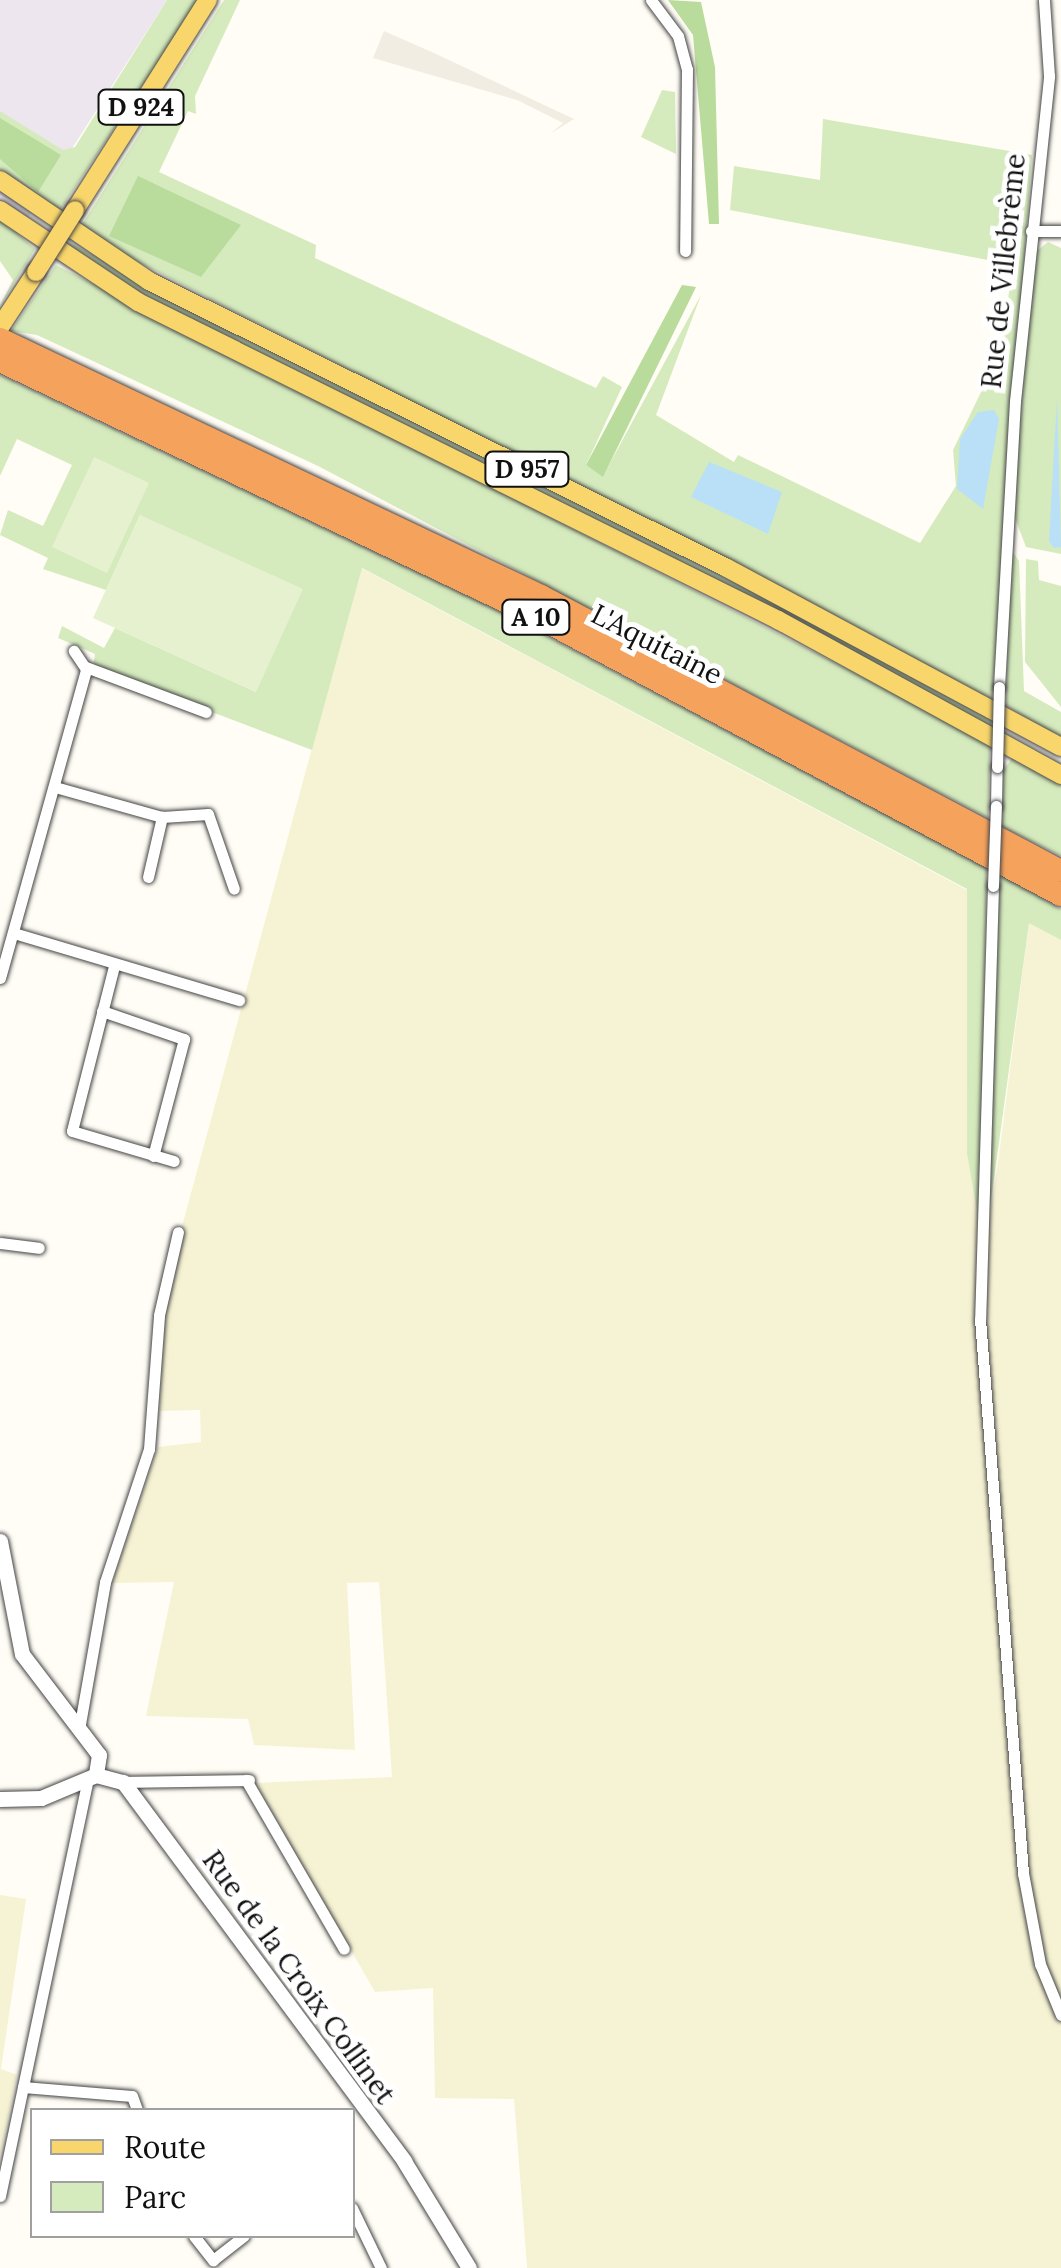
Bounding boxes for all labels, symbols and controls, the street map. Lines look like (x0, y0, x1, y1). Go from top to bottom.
road number: D 924 (96, 87, 186, 127)
street label: Rue de Villebrème (974, 152, 1032, 390)
road number: D 957 (482, 449, 572, 489)
road number: A 10 (501, 597, 571, 637)
street label: L'Aquitaine (586, 597, 728, 691)
street label: Rue de la Croix Collinet (196, 1844, 402, 2110)
legend (30, 2108, 355, 2238)
text: Route (124, 2128, 206, 2166)
text: Parc (124, 2178, 186, 2216)

